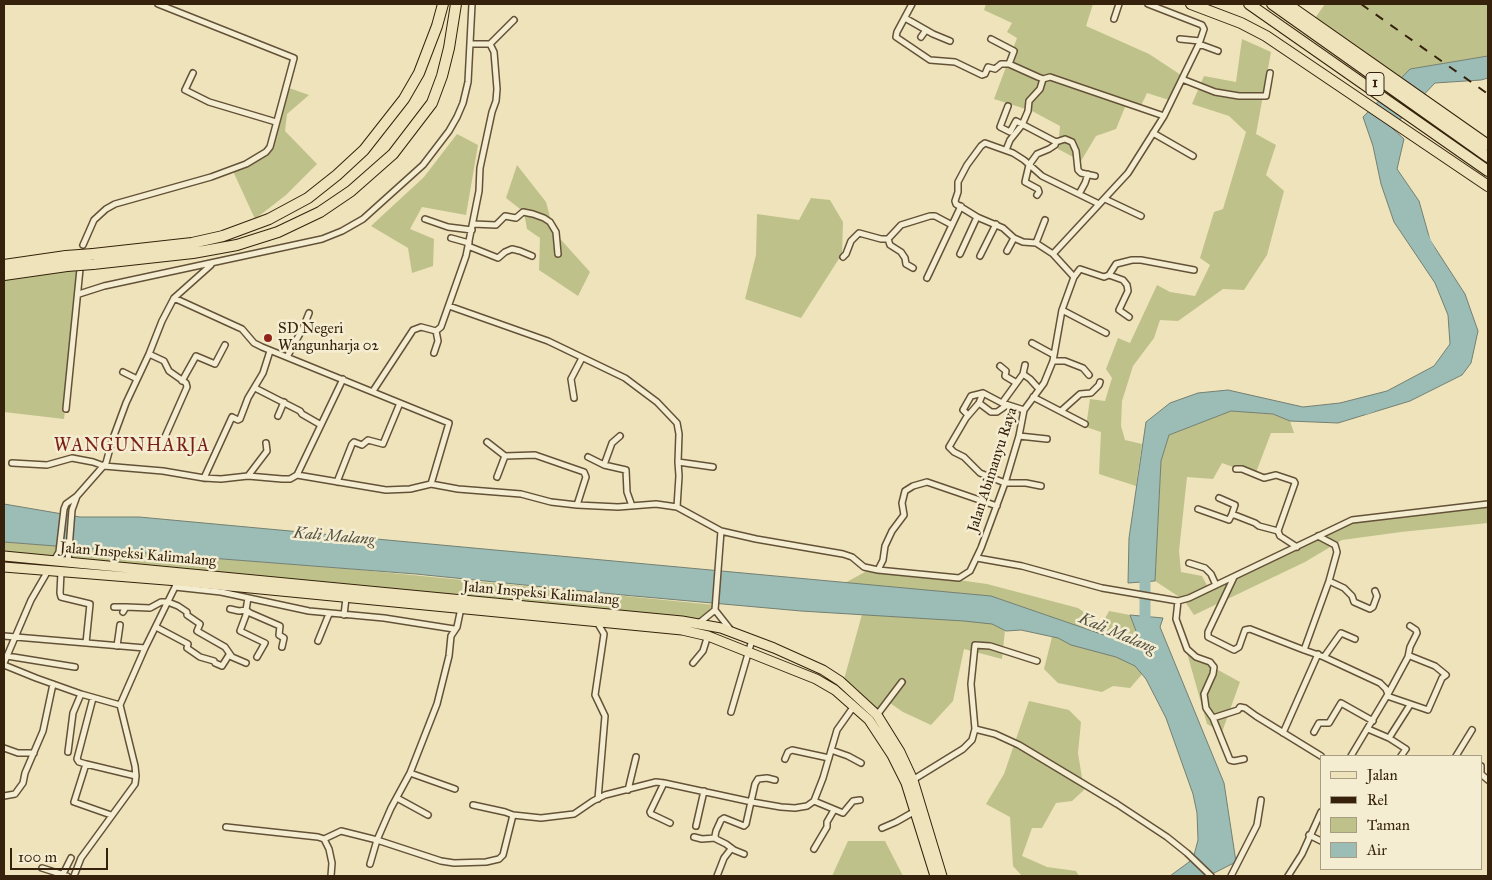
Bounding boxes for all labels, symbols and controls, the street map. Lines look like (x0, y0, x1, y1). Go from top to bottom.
road number: 1 (1366, 72, 1384, 96)
place label: SD Negeri Wangunharja 02 (278, 320, 379, 355)
marker: SD Negeri Wangunharja 02 (262, 332, 274, 344)
street label: Jalan Abimanyu Raya (964, 405, 1022, 535)
district label: WANGUNHARJA (52, 436, 212, 458)
water label: Kali Malang (293, 524, 375, 550)
street label: Jalan Inspeksi Kalimalang (59, 539, 217, 571)
street label: Jalan Inspeksi Kalimalang (462, 578, 620, 610)
water label: Kali Malang (1076, 609, 1158, 659)
legend (1320, 755, 1482, 870)
text: Jalan (1367, 766, 1398, 784)
text: Rel (1367, 791, 1388, 809)
text: Taman (1367, 816, 1410, 834)
scale bar (12, 838, 110, 870)
text: Air (1367, 841, 1387, 859)
text: 100 m (18, 848, 57, 866)

